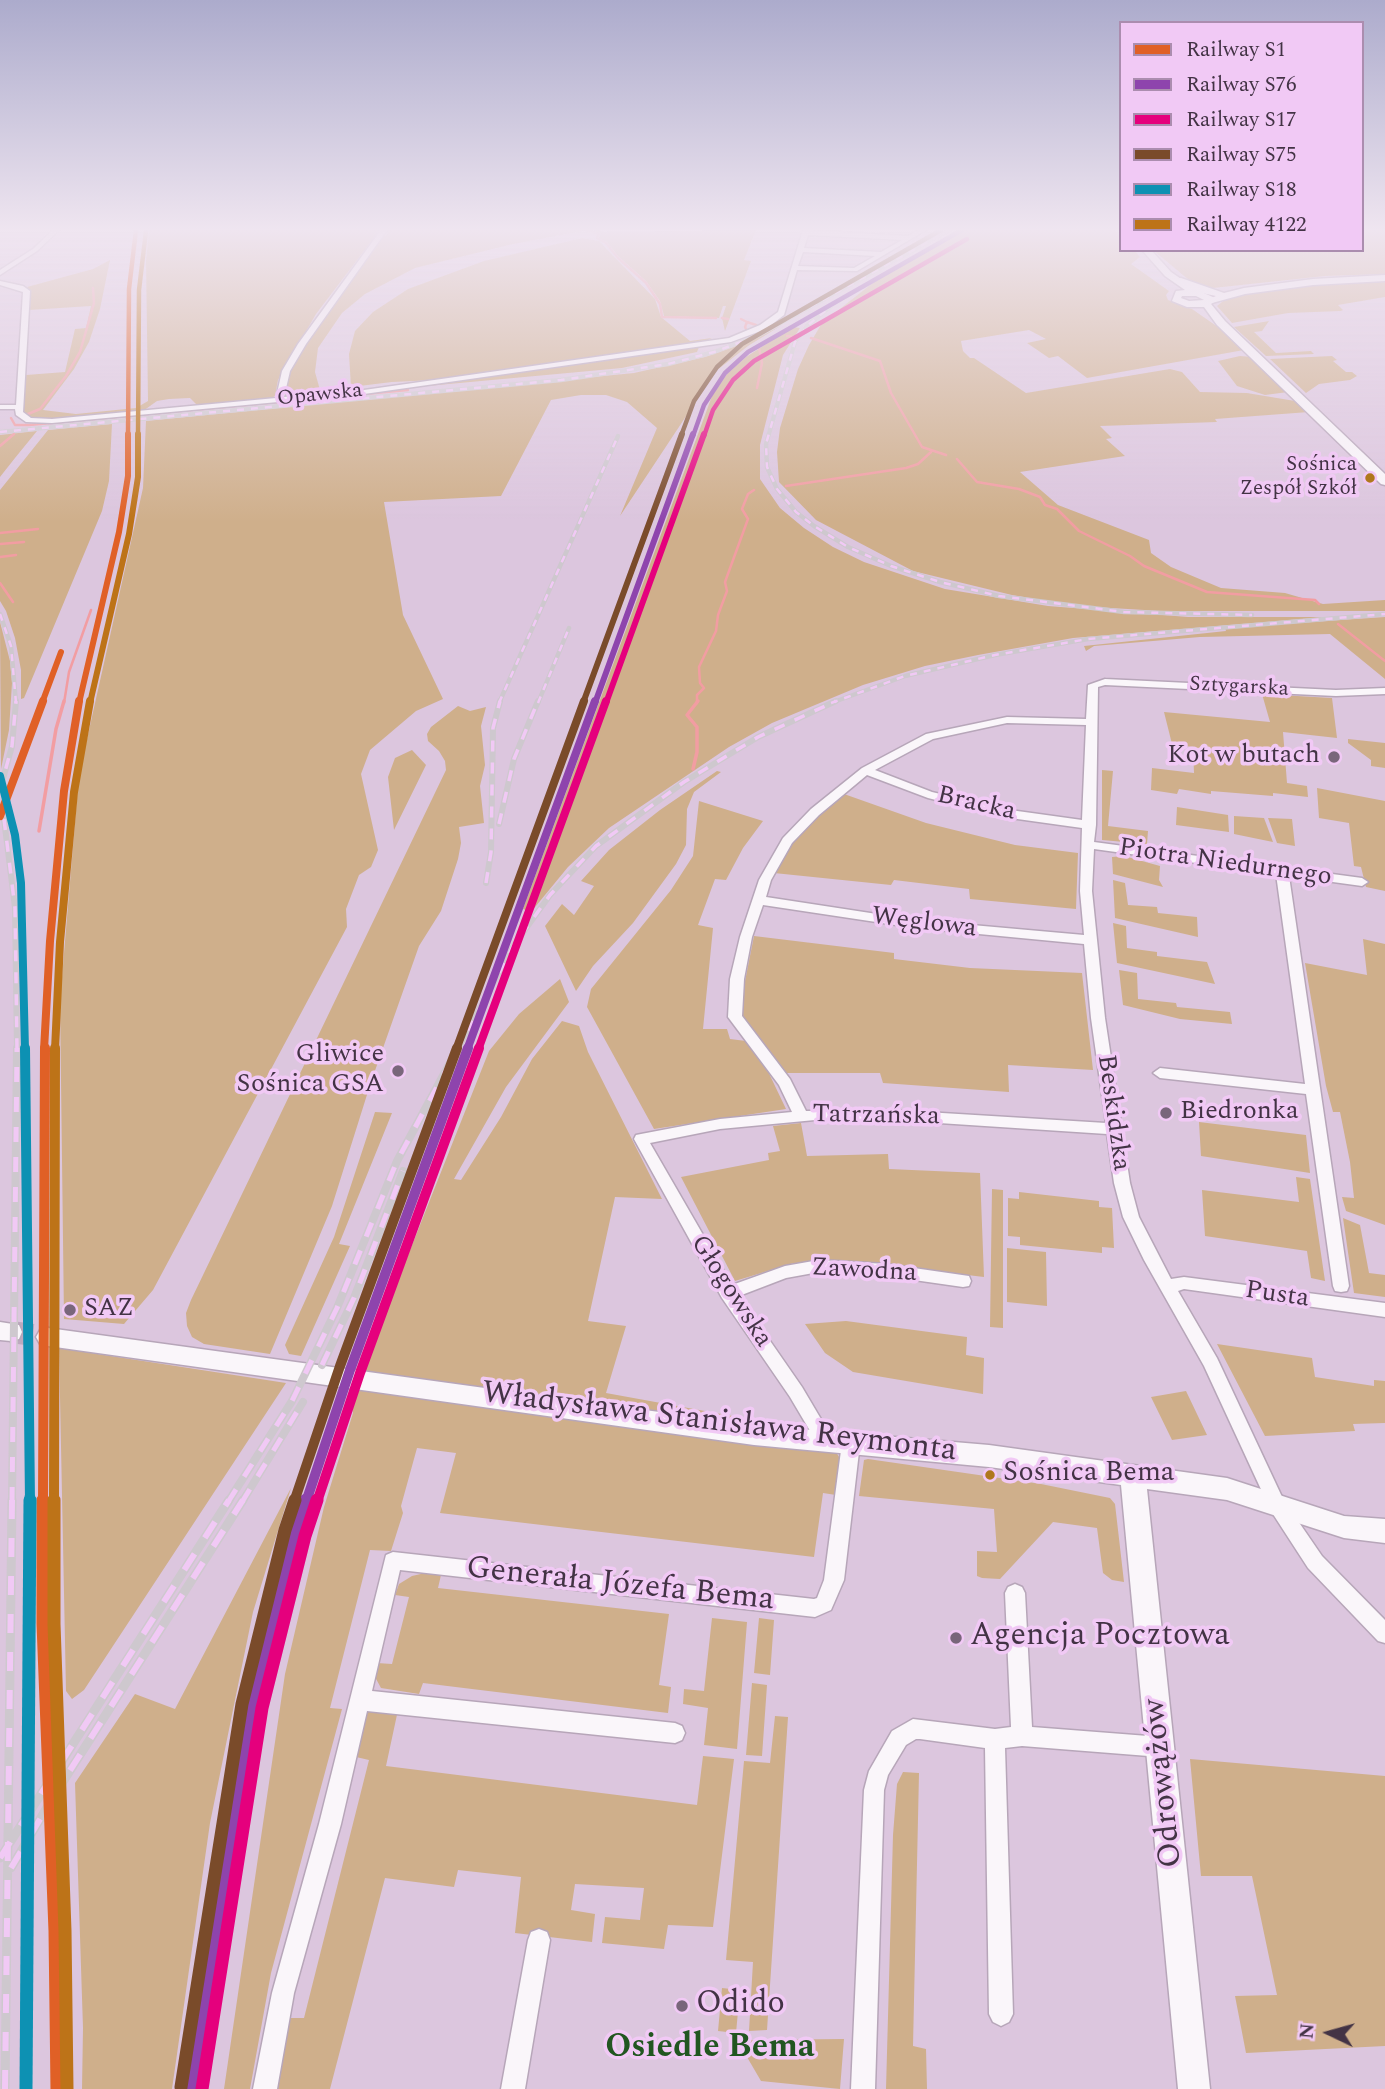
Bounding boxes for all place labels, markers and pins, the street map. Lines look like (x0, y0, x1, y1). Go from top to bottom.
place label: Sośnica Zespół Szkół (1240, 453, 1357, 503)
marker: Sośnica Zespół Szkół (1363, 471, 1377, 485)
place label: Kot w butach (1167, 741, 1320, 773)
marker: Kot w butach (1326, 749, 1342, 765)
place label: Gliwice Sośnica GSA (237, 1040, 384, 1102)
marker: Gliwice Sośnica GSA (390, 1063, 406, 1079)
place label: Biedronka (1180, 1097, 1299, 1129)
marker: Biedronka (1158, 1105, 1174, 1121)
place label: SAZ (84, 1294, 134, 1326)
marker: SAZ (62, 1302, 78, 1318)
place label: Sośnica Bema (1003, 1458, 1175, 1492)
marker: Sośnica Bema (983, 1468, 997, 1482)
place label: Agencja Pocztowa (970, 1619, 1230, 1657)
marker: Agencja Pocztowa (948, 1630, 964, 1646)
place label: Odido (696, 1987, 785, 2025)
marker: Odido (674, 1998, 690, 2014)

